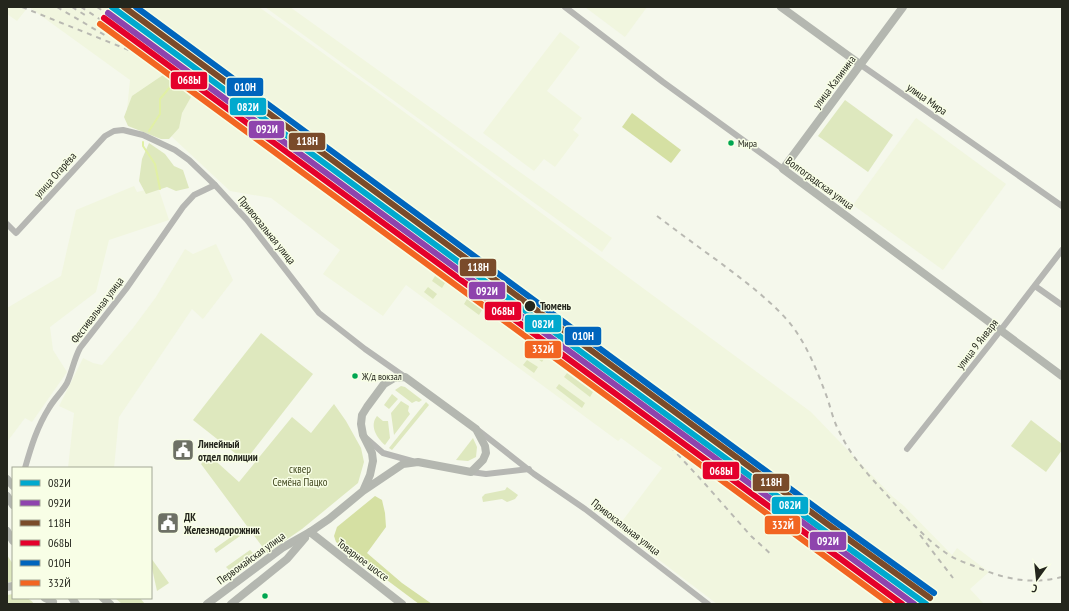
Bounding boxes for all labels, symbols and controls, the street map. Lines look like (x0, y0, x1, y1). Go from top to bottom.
street label: улица Калинина (810, 53, 858, 111)
line badge: 068Ы (170, 71, 208, 90)
text: 068Ы (177, 73, 201, 87)
line badge: 010Н (226, 77, 264, 97)
text: 010Н (234, 80, 256, 94)
street label: улица Мира (904, 80, 950, 118)
line badge: 082И (229, 97, 267, 116)
text: 082И (237, 100, 259, 114)
line badge: 092И (248, 120, 285, 139)
text: 092И (256, 122, 278, 136)
line badge: 118Н (288, 132, 326, 151)
text: 118Н (296, 134, 318, 148)
place label: Мира (738, 137, 757, 150)
marker: Мира (726, 138, 736, 148)
street label: улица Огарёва (31, 149, 79, 201)
street label: Волгоградская улица (783, 153, 857, 213)
street label: Привокзальная улица (235, 193, 299, 267)
line badge: 118Н (459, 258, 497, 277)
text: 118Н (467, 260, 489, 274)
street label: Фестивальная улица (68, 274, 126, 346)
line badge: 092И (468, 281, 506, 300)
text: 092И (476, 284, 498, 298)
marker: Тюмень (523, 299, 537, 313)
place label: Тюмень (540, 299, 572, 313)
line badge: 068Ы (484, 301, 522, 321)
text: 068Ы (491, 304, 515, 318)
line badge: 082И (524, 314, 562, 333)
street label: улица 9 Января (953, 316, 1001, 372)
text: 082И (532, 317, 554, 331)
line badge: 010Н (564, 326, 602, 346)
text: 010Н (572, 329, 594, 343)
line badge: 332Й (524, 340, 562, 359)
text: 332Й (532, 342, 554, 356)
place label: Ж/д вокзал (361, 370, 402, 383)
marker: Ж/д вокзал (350, 371, 360, 381)
public building icon: Линейный отдел полиции (170, 437, 196, 463)
place label: Линейный отдел полиции (197, 437, 258, 464)
line badge: 068Ы (702, 461, 740, 480)
park label: сквер Семёна Пацко (272, 462, 328, 489)
text: 068Ы (709, 464, 733, 478)
legend (12, 467, 152, 599)
line badge: 118Н (752, 473, 790, 492)
text: 082И (48, 475, 71, 490)
text: 118Н (760, 475, 782, 489)
text: 092И (48, 495, 71, 510)
street label: Привокзальная улица (589, 496, 663, 558)
line badge: 082И (771, 496, 809, 515)
text: 082И (779, 498, 801, 512)
public building icon: ДК Железнодорожник (155, 510, 181, 536)
place label: ДК Железнодорожник (183, 510, 260, 537)
text: 118Н (48, 515, 71, 530)
line badge: 332Й (764, 515, 801, 535)
text: 332Й (772, 518, 794, 532)
street label: Первомайская улица (214, 529, 288, 587)
line badge: 092И (809, 531, 847, 551)
text: 092И (817, 534, 839, 548)
text: 068Ы (48, 535, 72, 550)
street label: Товарное шоссе (334, 536, 392, 584)
text: 010Н (48, 555, 71, 570)
north arrow (1017, 559, 1057, 599)
text: 332Й (48, 575, 71, 590)
text: С (1030, 581, 1039, 596)
unlabelled marker (260, 591, 270, 601)

